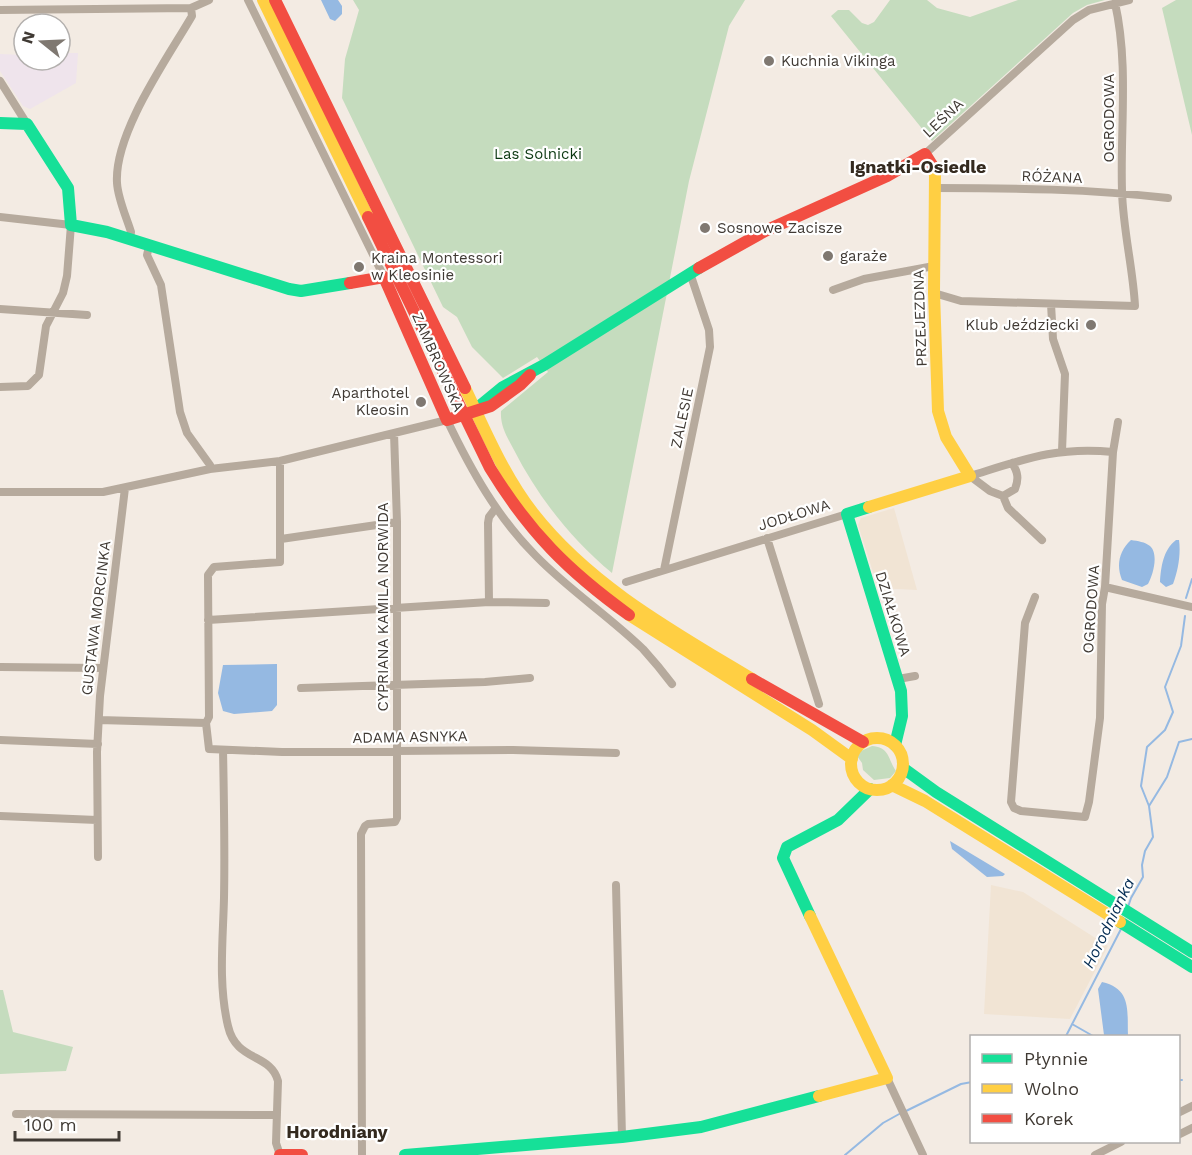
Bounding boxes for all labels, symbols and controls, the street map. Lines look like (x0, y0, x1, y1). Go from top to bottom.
north arrow (12, 12, 72, 72)
text: N (17, 29, 39, 46)
place label: Kuchnia Vikinga (781, 52, 896, 70)
marker: Kuchnia Vikinga (762, 54, 776, 68)
street label: OGRODOWA (1100, 73, 1118, 162)
street label: LEŚNA (918, 94, 967, 141)
park label: Las Solnicki (494, 145, 582, 163)
district label: Ignatki-Osiedle (849, 156, 987, 177)
street label: RÓŻANA (1021, 166, 1083, 187)
place label: Sosnowe Zacisze (717, 219, 842, 237)
marker: Sosnowe Zacisze (698, 221, 712, 235)
place label: garaże (840, 247, 887, 265)
place label: Kraina Montessori w Kleosinie (371, 249, 503, 284)
marker: garaże (821, 249, 835, 263)
marker: Kraina Montessori w Kleosinie (352, 260, 366, 274)
street label: PRZEJEZDNA (909, 269, 931, 367)
street label: ZAMBROWSKA (408, 310, 468, 414)
place label: Klub Jeździecki (965, 316, 1079, 334)
marker: Klub Jeździecki (1084, 318, 1098, 332)
place label: Aparthotel Kleosin (332, 384, 409, 419)
street label: ZALESIE (667, 386, 697, 450)
marker: Aparthotel Kleosin (414, 395, 428, 409)
street label: JODŁOWA (756, 495, 832, 534)
street label: CYPRIANA KAMILA NORWIDA (374, 502, 392, 712)
street label: GUSTAWA MORCINKA (78, 540, 114, 696)
street label: OGRODOWA (1079, 564, 1103, 654)
street label: DZIAŁKOWA (872, 569, 915, 659)
street label: ADAMA ASNYKA (352, 727, 468, 747)
water label: Horodnianka (1079, 875, 1138, 971)
legend (970, 1035, 1180, 1143)
text: Płynnie (1024, 1048, 1088, 1069)
text: Wolno (1024, 1078, 1079, 1099)
scale bar (15, 1104, 118, 1142)
text: Korek (1024, 1108, 1074, 1129)
text: 100 m (24, 1114, 77, 1135)
district label: Horodniany (286, 1121, 389, 1142)

